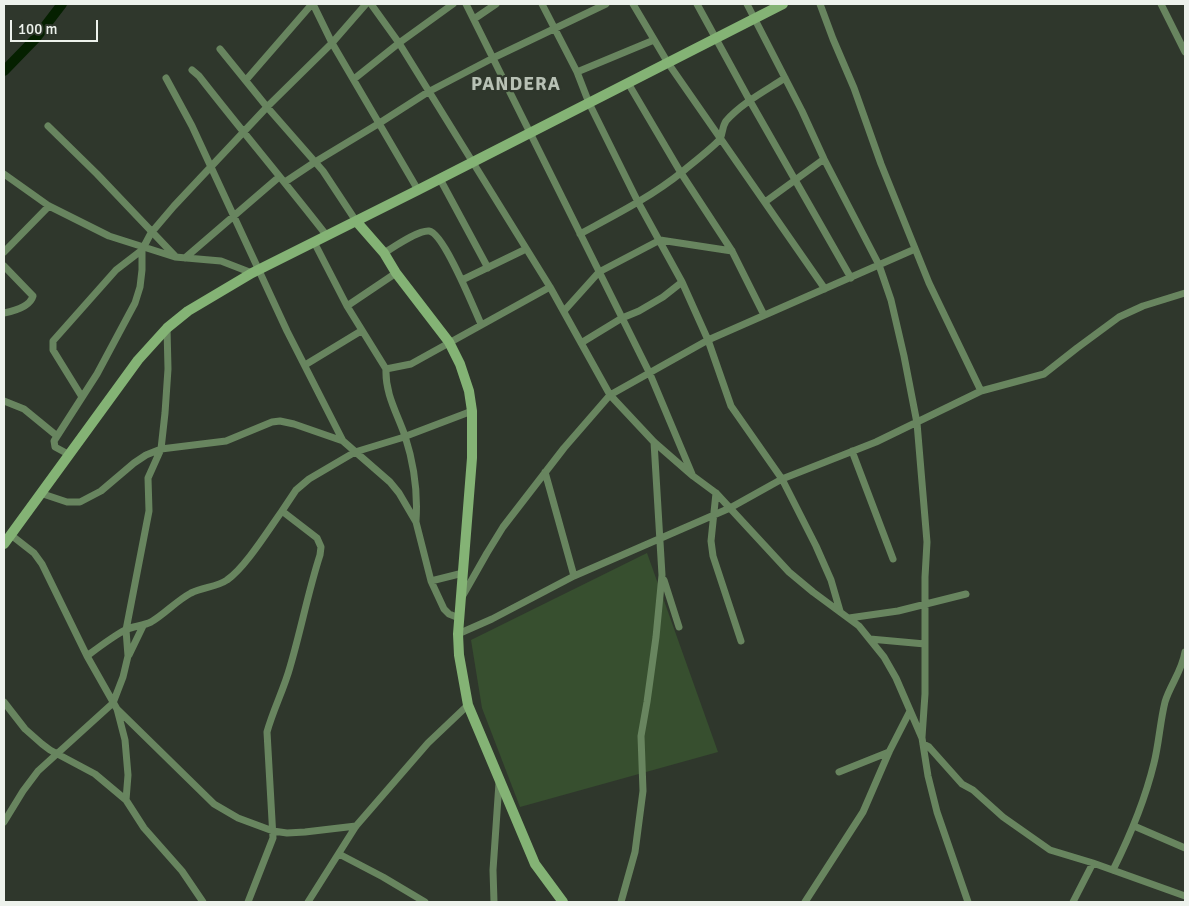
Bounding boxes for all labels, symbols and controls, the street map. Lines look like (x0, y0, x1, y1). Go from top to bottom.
scale bar (12, 10, 100, 42)
text: 100 m (18, 20, 58, 38)
district label: PANDERA (470, 74, 562, 96)

